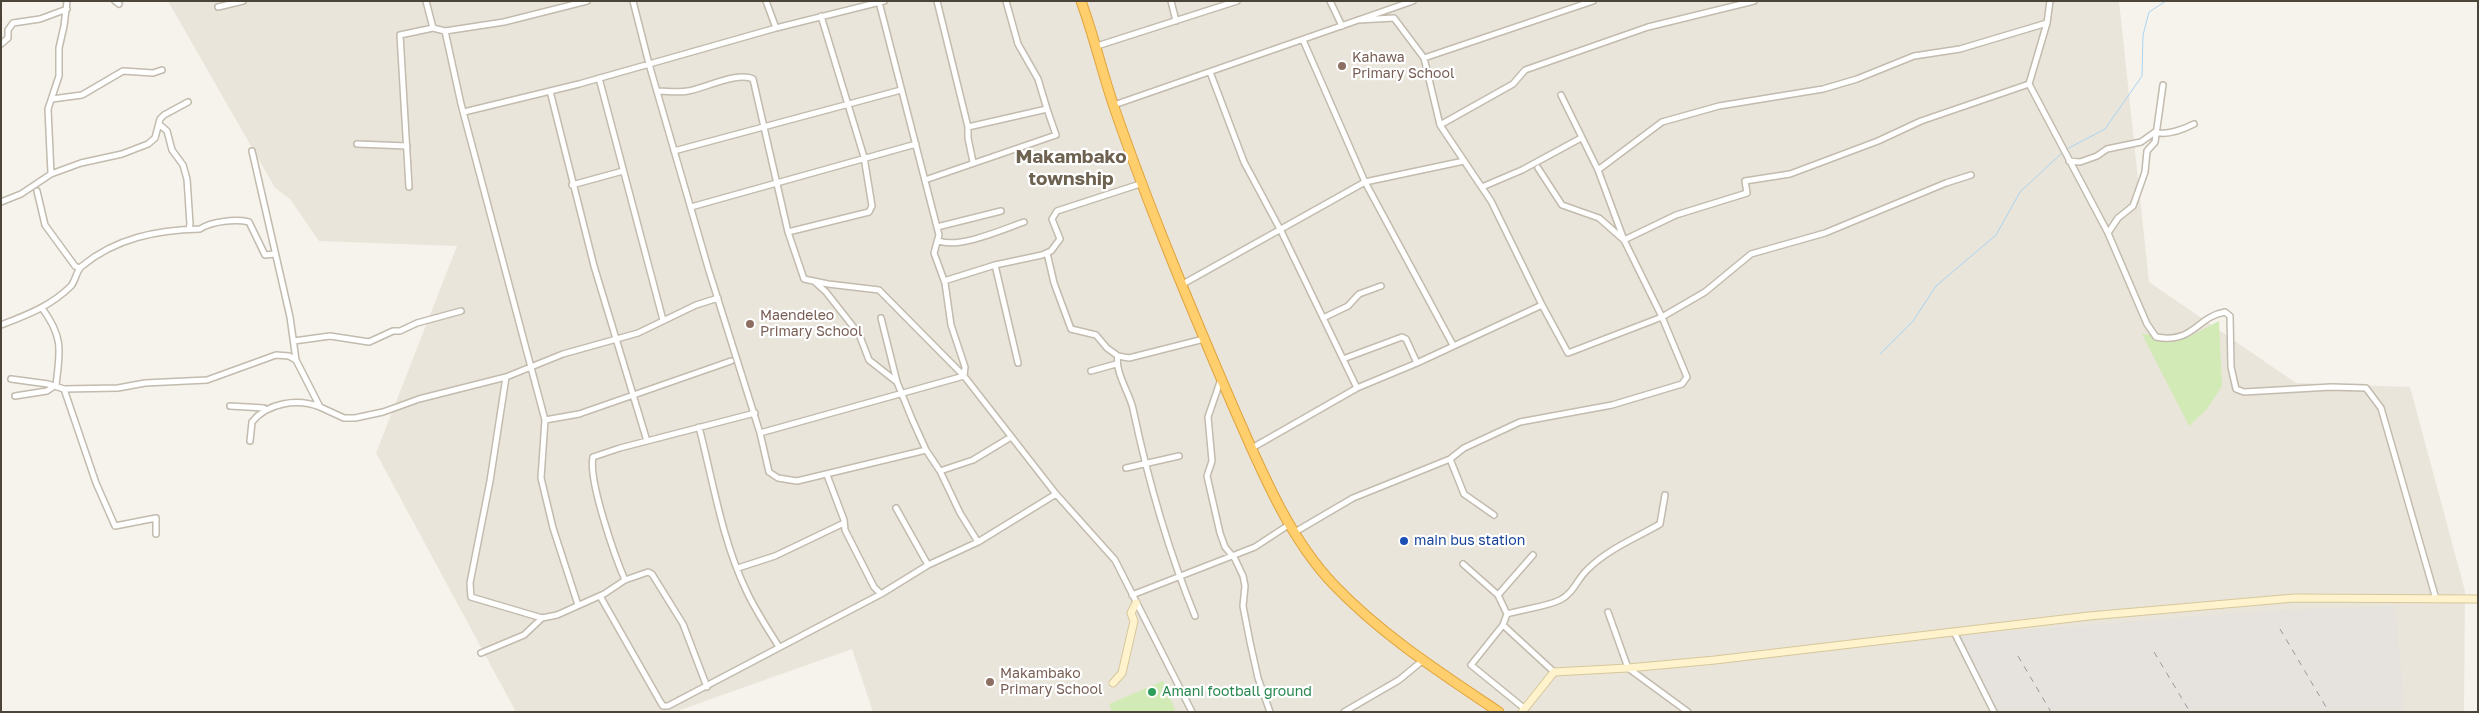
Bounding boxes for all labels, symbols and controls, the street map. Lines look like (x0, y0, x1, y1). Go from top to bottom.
place label: Kahawa Primary School (1352, 50, 1454, 82)
marker: Kahawa Primary School (1336, 60, 1348, 72)
district label: Makambako township (1015, 146, 1127, 190)
place label: Maendeleo Primary School (760, 308, 862, 341)
marker: Maendeleo Primary School (744, 318, 756, 330)
place label: main bus station (1414, 533, 1525, 549)
marker: main bus station (1398, 535, 1410, 547)
place label: Makambako Primary School (1000, 666, 1102, 699)
marker: Makambako Primary School (984, 676, 996, 688)
place label: Amani football ground (1162, 684, 1312, 700)
marker: Amani football ground (1146, 686, 1158, 698)

